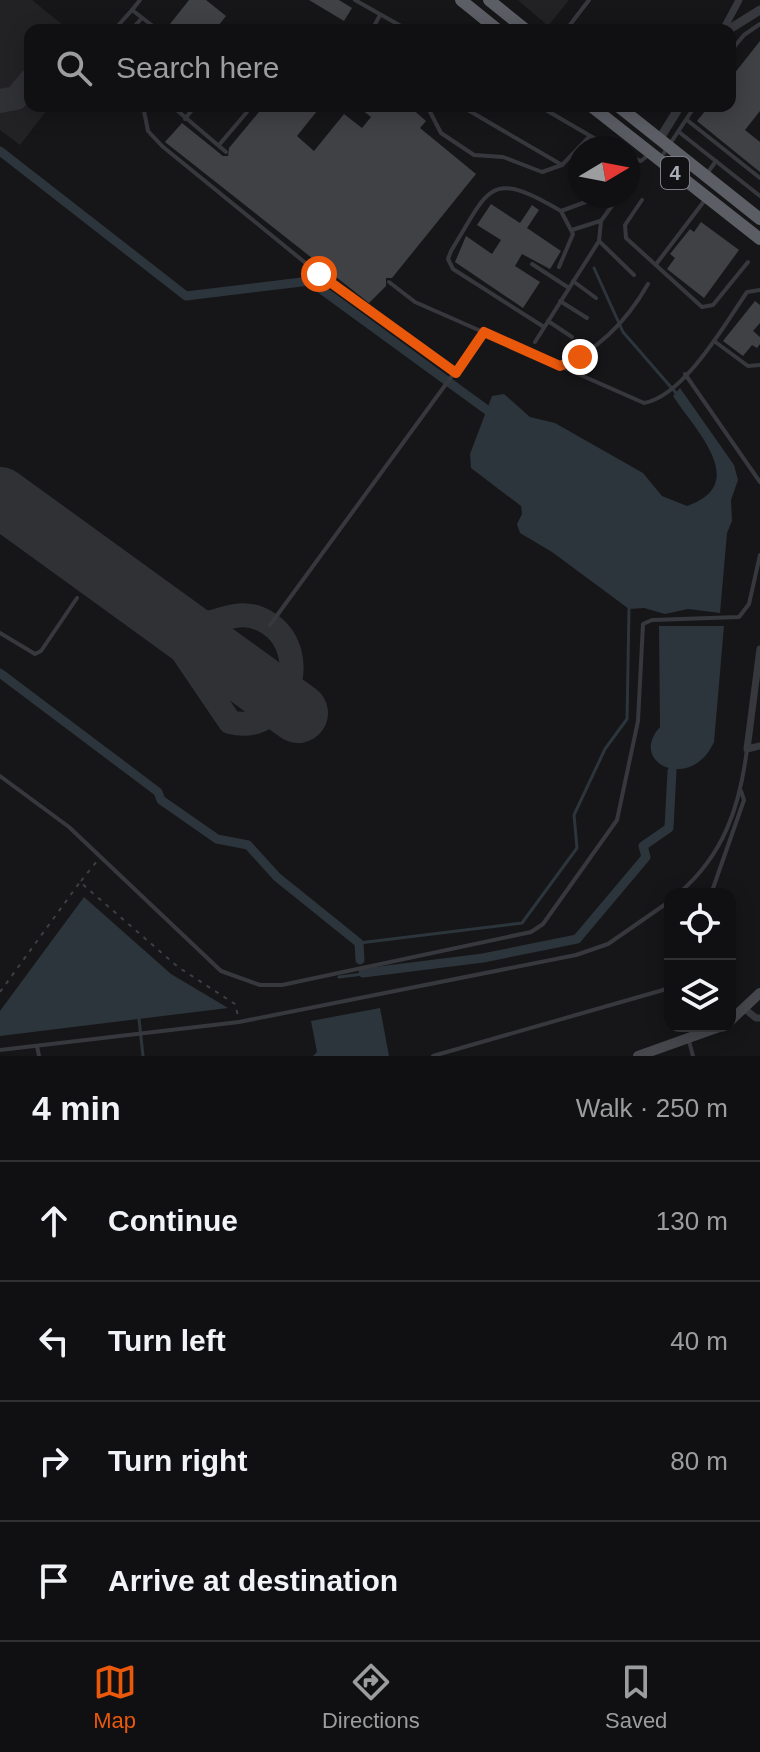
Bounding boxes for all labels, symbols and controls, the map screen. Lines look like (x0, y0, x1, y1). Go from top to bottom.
search box (24, 24, 736, 112)
icon: search (52, 46, 96, 90)
text: Search here (116, 51, 279, 84)
north arrow (568, 136, 640, 208)
road number: 4 (661, 157, 689, 189)
route start (301, 256, 337, 292)
route end (562, 339, 598, 375)
map controls (664, 888, 736, 1032)
button: locate (664, 888, 736, 960)
button: layers (664, 960, 736, 1032)
text: 4 min (32, 1089, 121, 1127)
text: Walk · 250 m (576, 1093, 728, 1123)
icon: ahead (32, 1199, 76, 1243)
text: Continue (108, 1204, 238, 1237)
text: 130 m (656, 1206, 728, 1236)
icon: left (32, 1319, 76, 1363)
text: Turn left (108, 1324, 226, 1357)
text: 40 m (670, 1326, 728, 1356)
icon: right (32, 1439, 76, 1483)
text: Turn right (108, 1444, 247, 1477)
text: 80 m (670, 1446, 728, 1476)
icon: arrive (32, 1559, 76, 1603)
text: Arrive at destination (108, 1564, 398, 1597)
tab: Map (93, 1660, 137, 1734)
tab: Directions (322, 1660, 420, 1734)
tab: Saved (605, 1660, 667, 1734)

